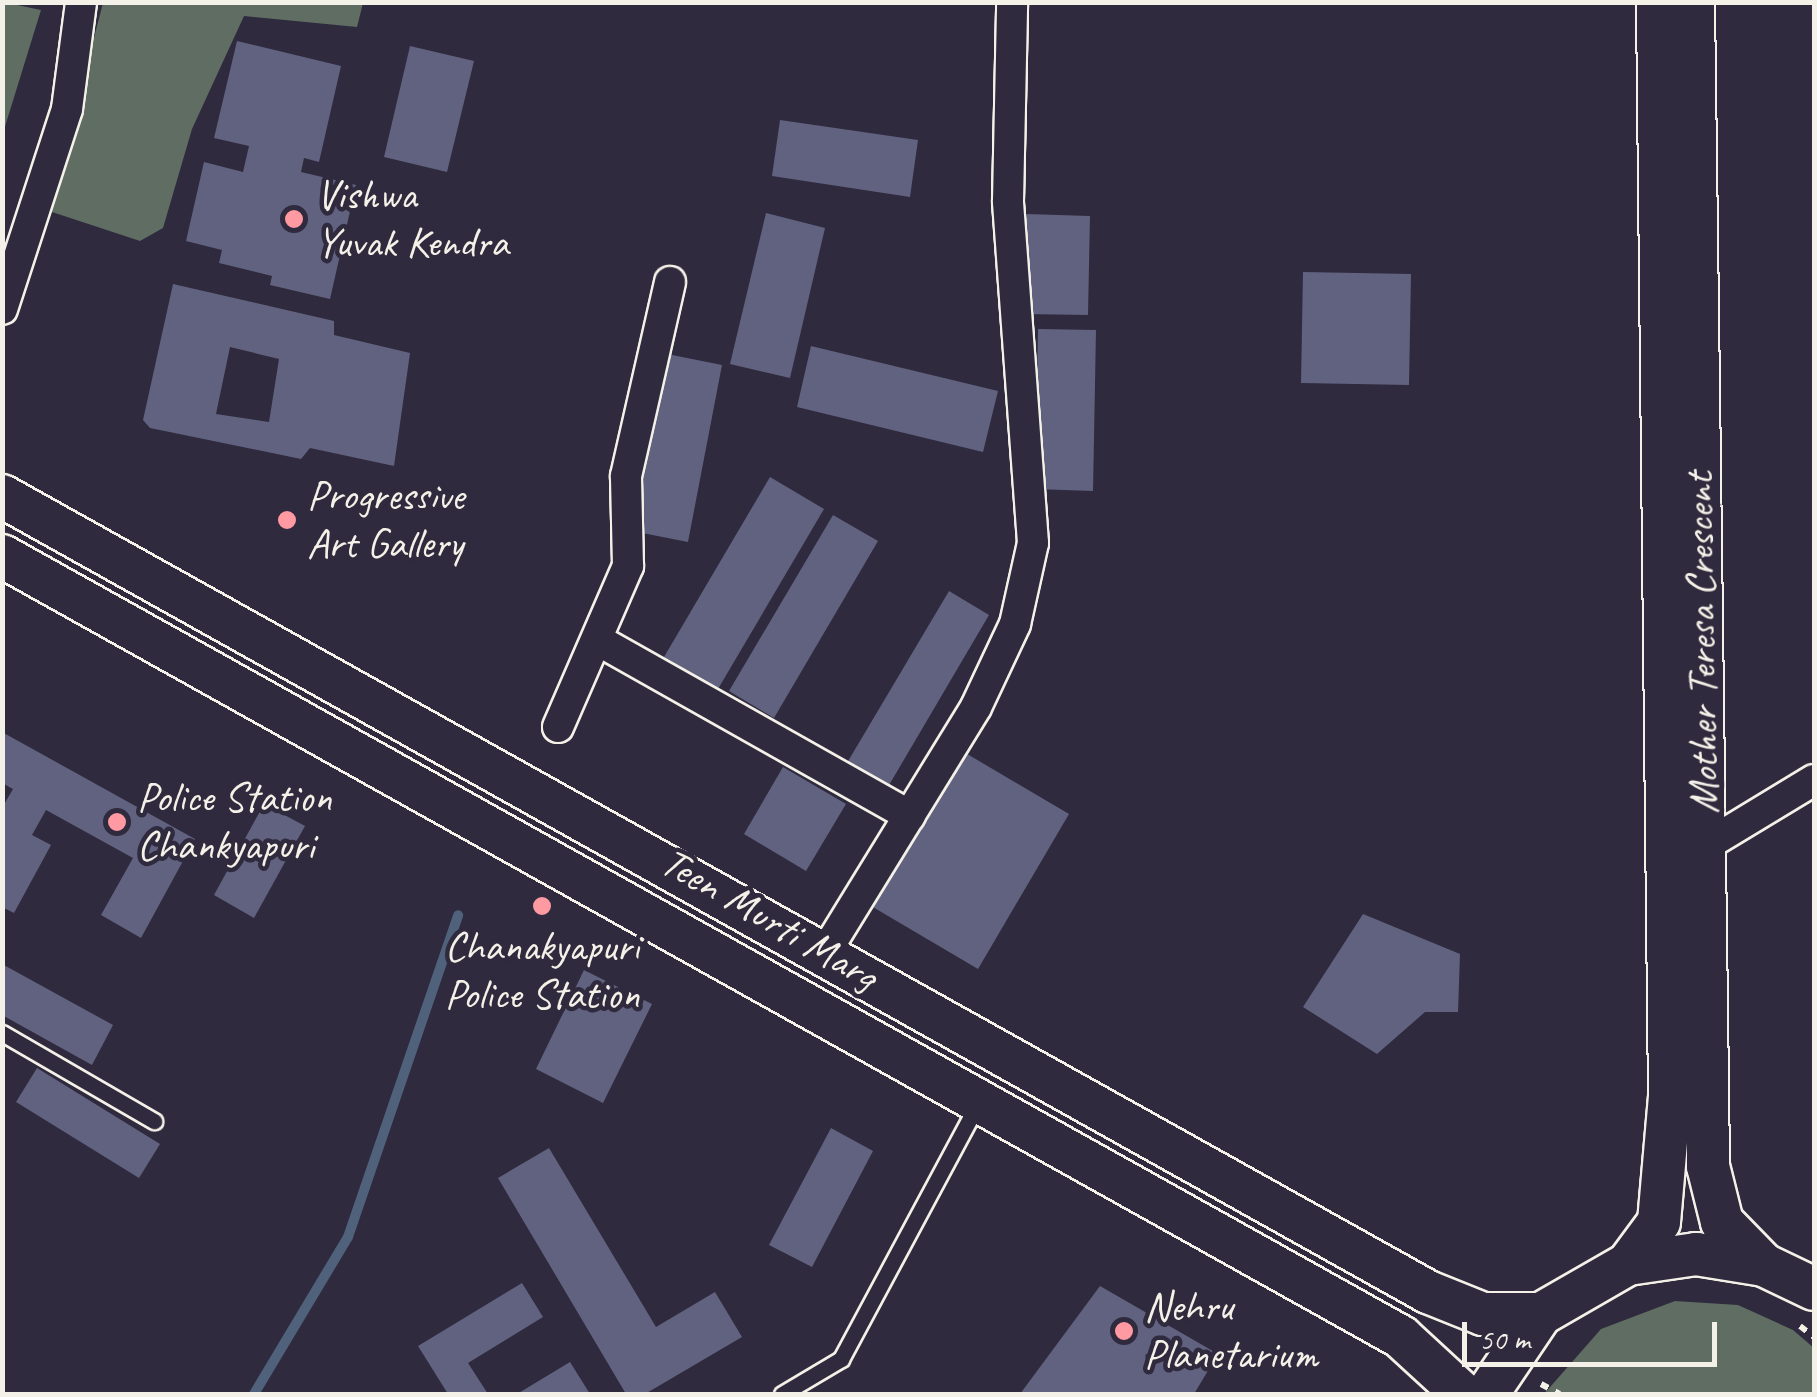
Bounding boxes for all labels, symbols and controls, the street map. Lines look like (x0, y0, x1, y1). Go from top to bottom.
place label: Vishwa Yuvak Kendra (316, 170, 507, 268)
marker: Vishwa Yuvak Kendra (281, 206, 307, 232)
place label: Progressive Art Gallery (307, 471, 464, 570)
street label: Mother Teresa Crescent (1674, 472, 1730, 814)
marker: Progressive Art Gallery (276, 509, 298, 531)
place label: Police Station Chankyapuri (137, 773, 333, 871)
marker: Police Station Chankyapuri (106, 811, 128, 833)
street label: Teen Murti Marg (651, 836, 887, 1002)
marker: Chanakyapuri Police Station (531, 895, 553, 917)
place label: Chanakyapuri Police Station (444, 922, 640, 1020)
place label: Nehru Planetarium (1144, 1282, 1317, 1380)
scale bar (1467, 1302, 1722, 1364)
marker: Nehru Planetarium (1113, 1320, 1135, 1342)
text: 50 m (1479, 1320, 1530, 1358)

